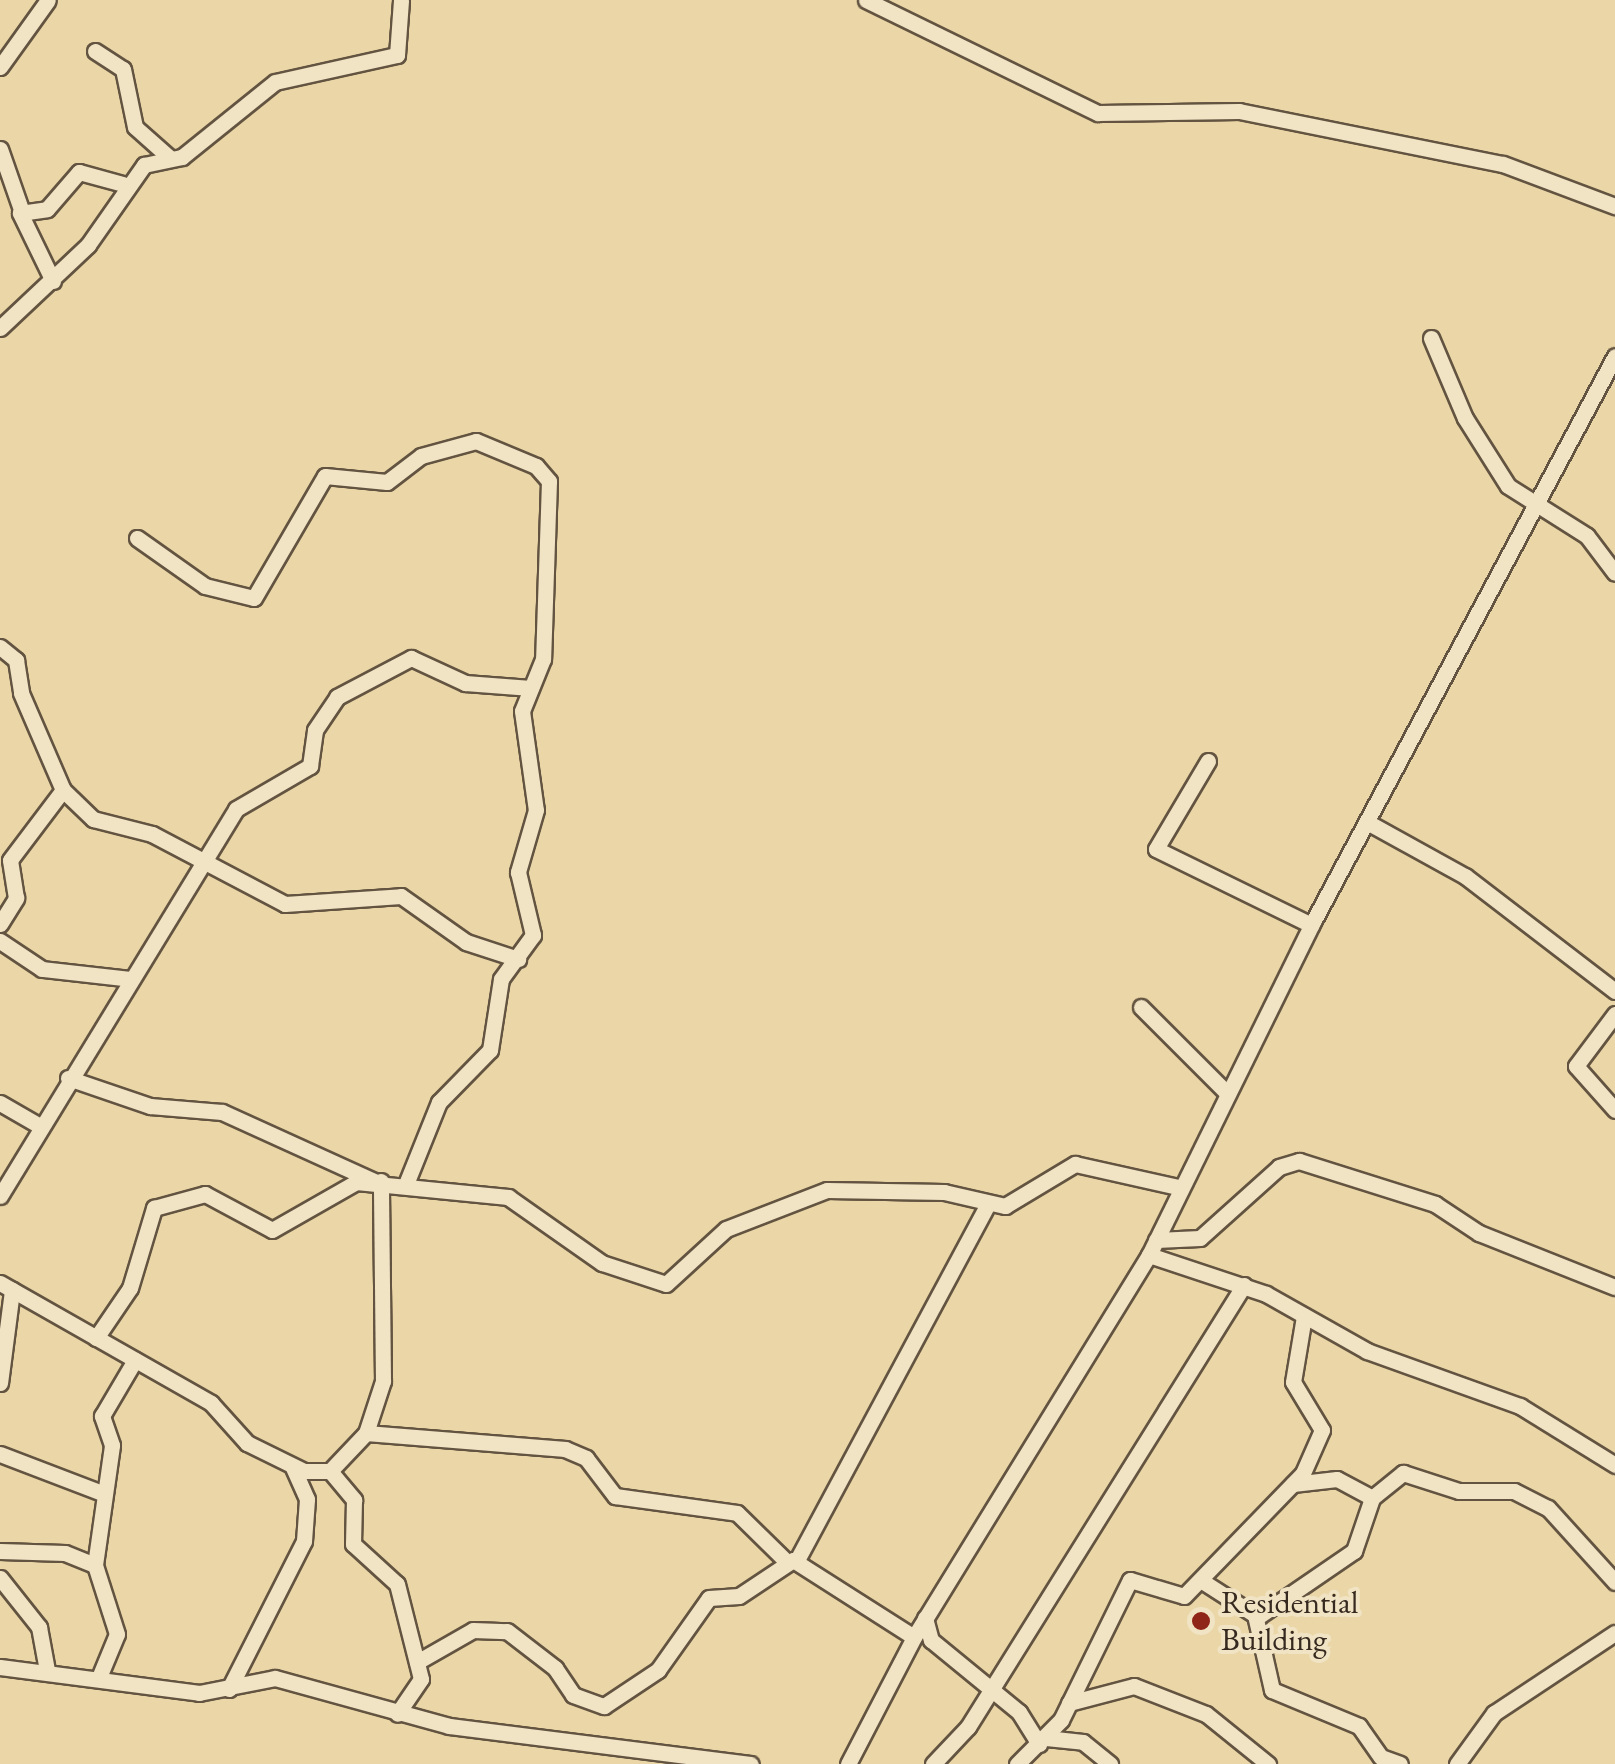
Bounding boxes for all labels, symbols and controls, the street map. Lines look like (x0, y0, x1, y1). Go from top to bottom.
place label: Residential Building (1221, 1584, 1358, 1659)
marker: Residential Building (1190, 1610, 1212, 1632)

